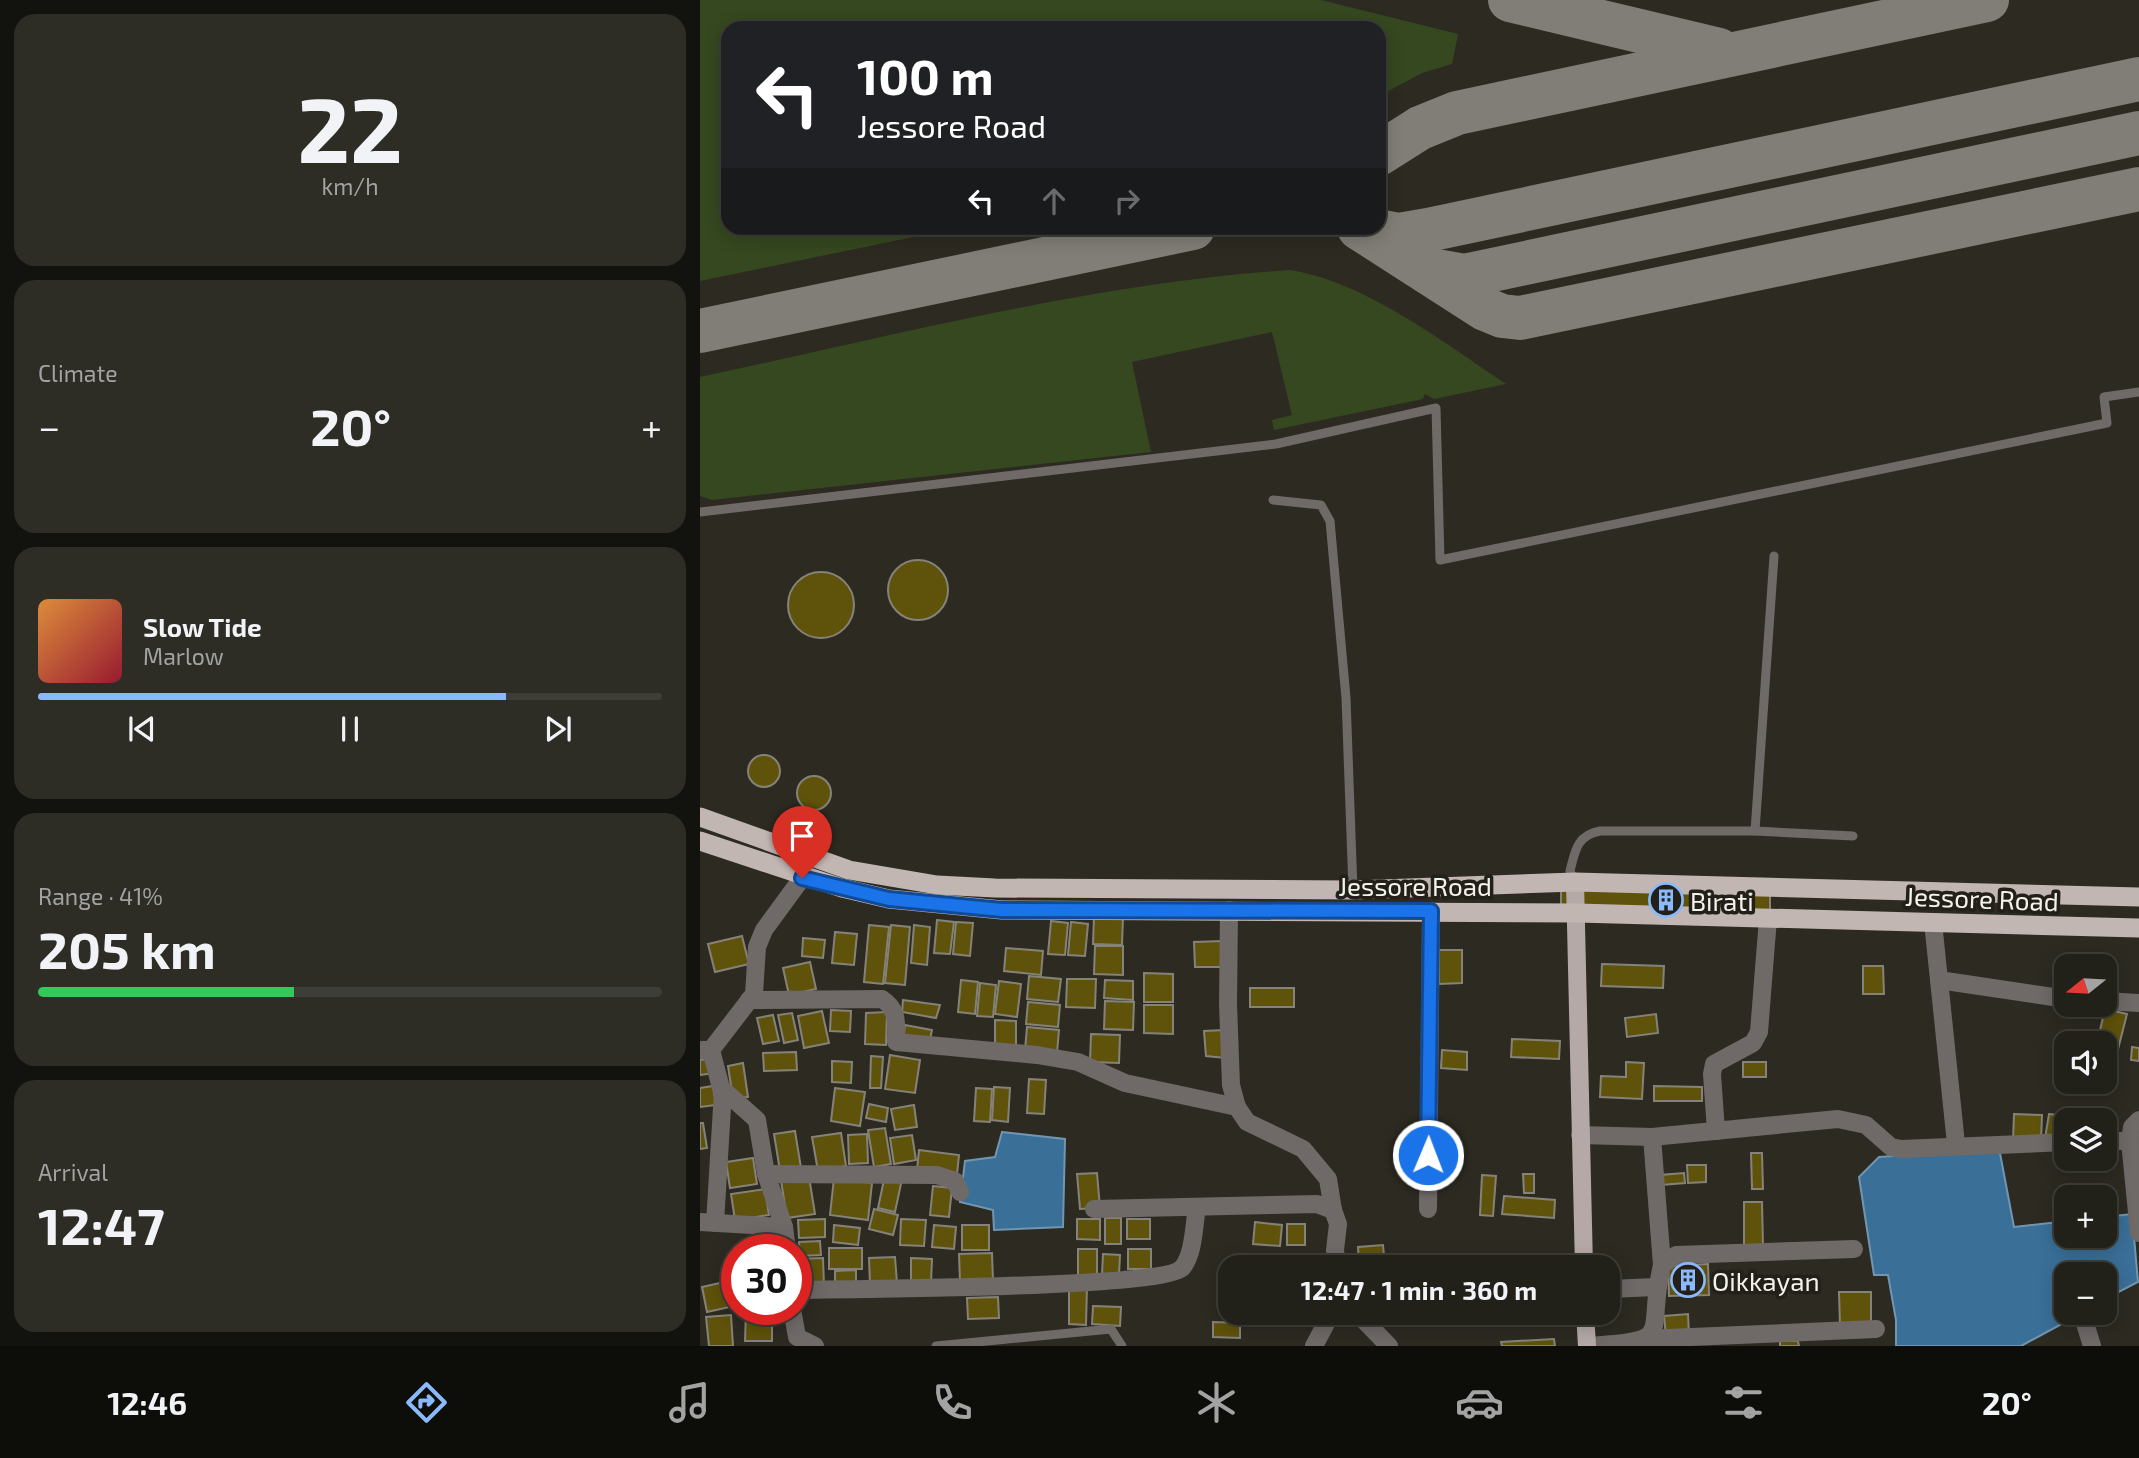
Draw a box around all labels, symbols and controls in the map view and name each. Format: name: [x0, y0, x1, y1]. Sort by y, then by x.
text: 100 m: [857, 46, 994, 105]
icon: left: [742, 49, 833, 140]
text: 22: [297, 72, 403, 181]
text: Jessore Road: [857, 106, 1046, 144]
text: km/h: [321, 172, 379, 200]
icon: left: [962, 182, 1000, 220]
icon: ahead: [1035, 182, 1073, 220]
icon: right: [1108, 182, 1146, 220]
text: Climate: [38, 359, 118, 387]
text: 20°: [310, 394, 391, 456]
text: −: [38, 403, 60, 449]
text: +: [641, 403, 662, 449]
text: Slow Tide: [143, 611, 262, 642]
text: Marlow: [143, 642, 224, 670]
icon: previous: [123, 710, 161, 748]
icon: pause: [331, 710, 369, 748]
icon: next: [539, 710, 577, 748]
pin: [772, 806, 832, 878]
icon: arrive: [783, 817, 821, 855]
street label: Jessore Road: [1338, 870, 1492, 901]
street label: Jessore Road: [1905, 880, 2059, 916]
building icon: Birati: [1647, 881, 1685, 919]
text: Range · 41%: [38, 882, 163, 910]
place label: Birati: [1690, 885, 1754, 916]
text: 205 km: [38, 917, 216, 979]
north arrow: [2054, 954, 2118, 1017]
map controls: [2054, 954, 2117, 1325]
button: sound: [2054, 1031, 2117, 1094]
button: layers: [2054, 1108, 2117, 1171]
position arrow: [1391, 1118, 1465, 1192]
text: Arrival: [38, 1158, 108, 1186]
button: +: [2054, 1185, 2117, 1248]
text: 12:47: [38, 1193, 165, 1255]
speed limit sign: 30: [721, 1234, 812, 1325]
building icon: Oikkayan: [1669, 1261, 1707, 1299]
button: −: [2054, 1262, 2117, 1325]
place label: Oikkayan: [1712, 1265, 1820, 1296]
text: 12:47 · 1 min · 360 m: [1301, 1274, 1537, 1305]
icon: directions: [402, 1378, 451, 1427]
icon: music: [665, 1378, 714, 1427]
icon: phone: [928, 1378, 977, 1427]
icon: climate: [1192, 1378, 1241, 1427]
icon: car: [1455, 1378, 1504, 1427]
icon: filters: [1719, 1378, 1768, 1427]
text: 12:46: [107, 1383, 187, 1421]
text: 20°: [1982, 1383, 2032, 1421]

